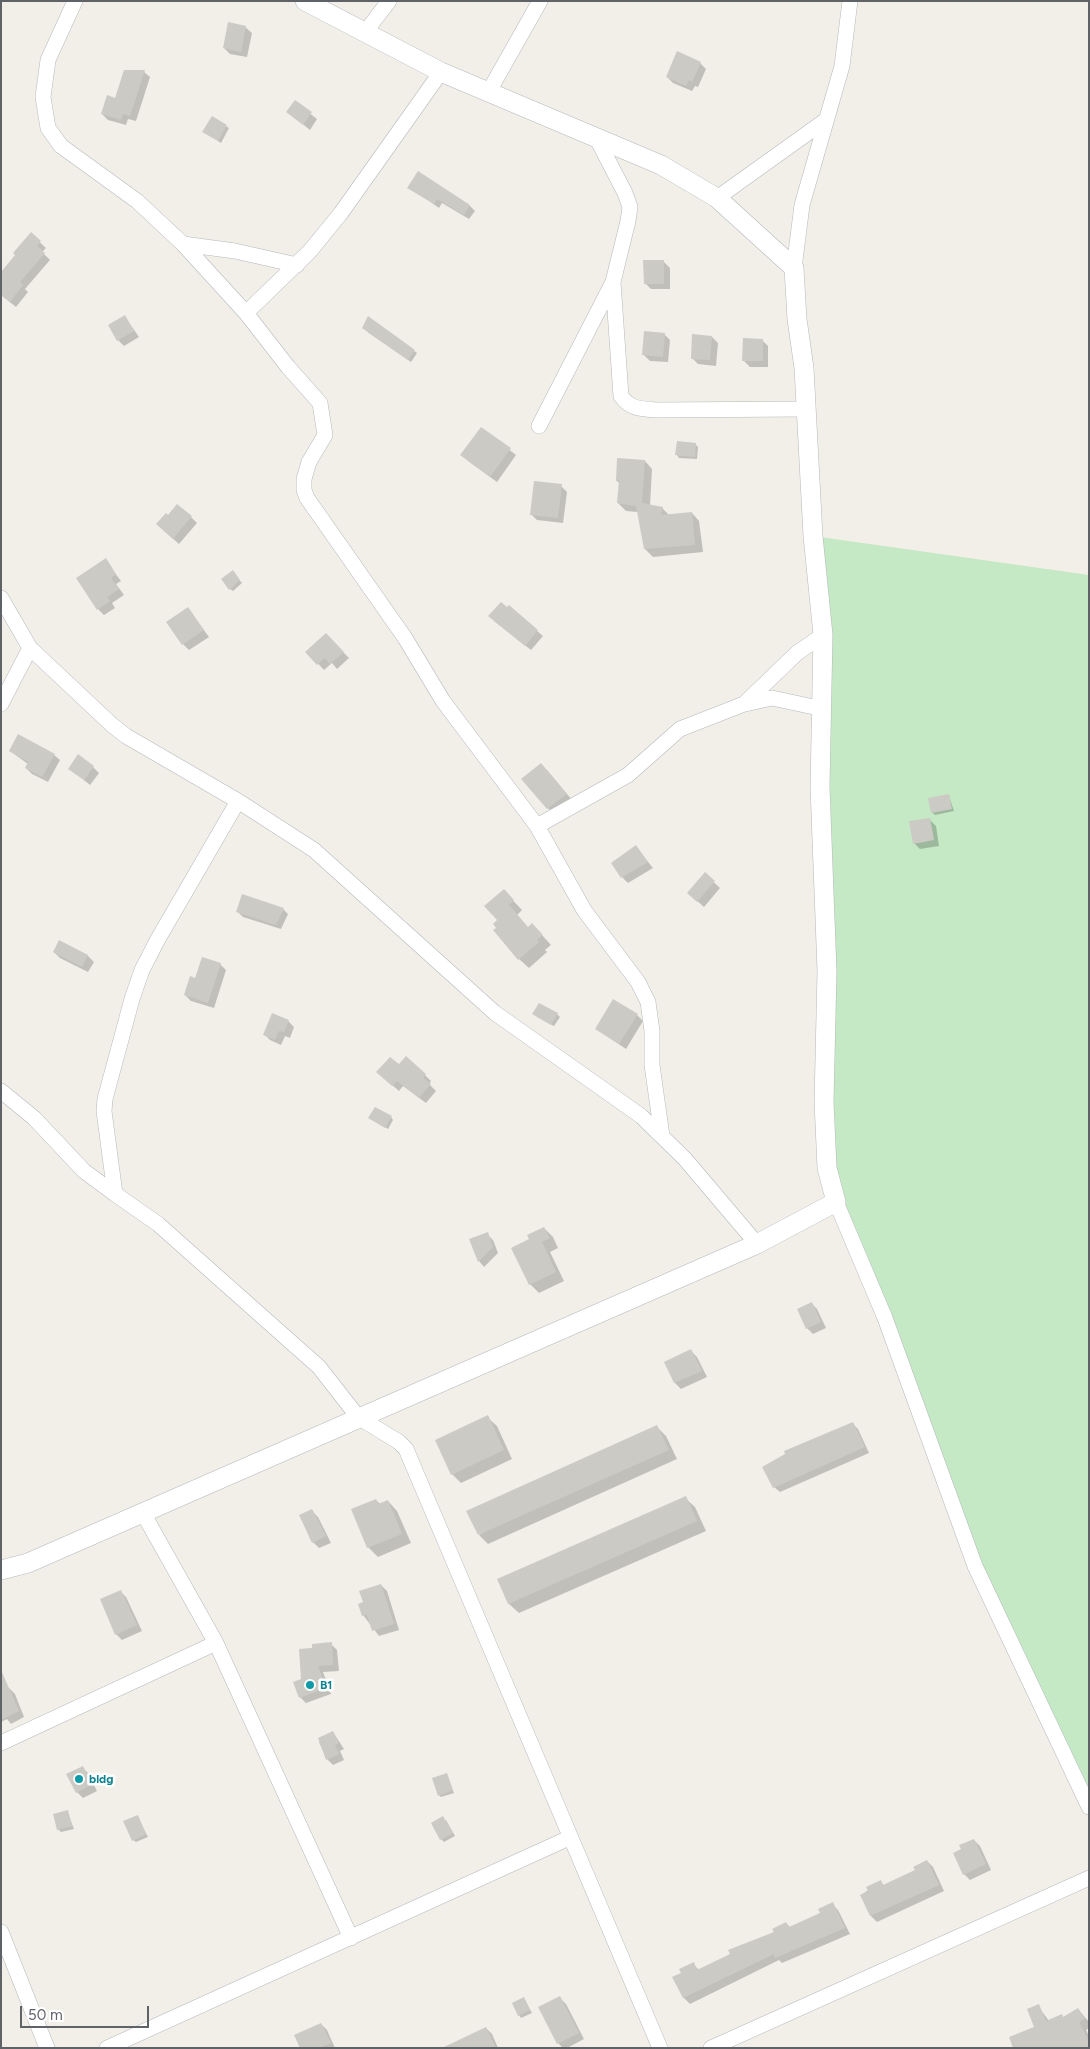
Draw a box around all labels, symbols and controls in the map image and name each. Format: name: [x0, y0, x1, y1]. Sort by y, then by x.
place label: B1: [320, 1678, 332, 1692]
marker: B1: [304, 1679, 316, 1691]
place label: bldg: [89, 1772, 113, 1786]
marker: bldg: [73, 1773, 85, 1785]
scale bar: [22, 1996, 151, 2028]
text: 50 m: [28, 2006, 63, 2024]

